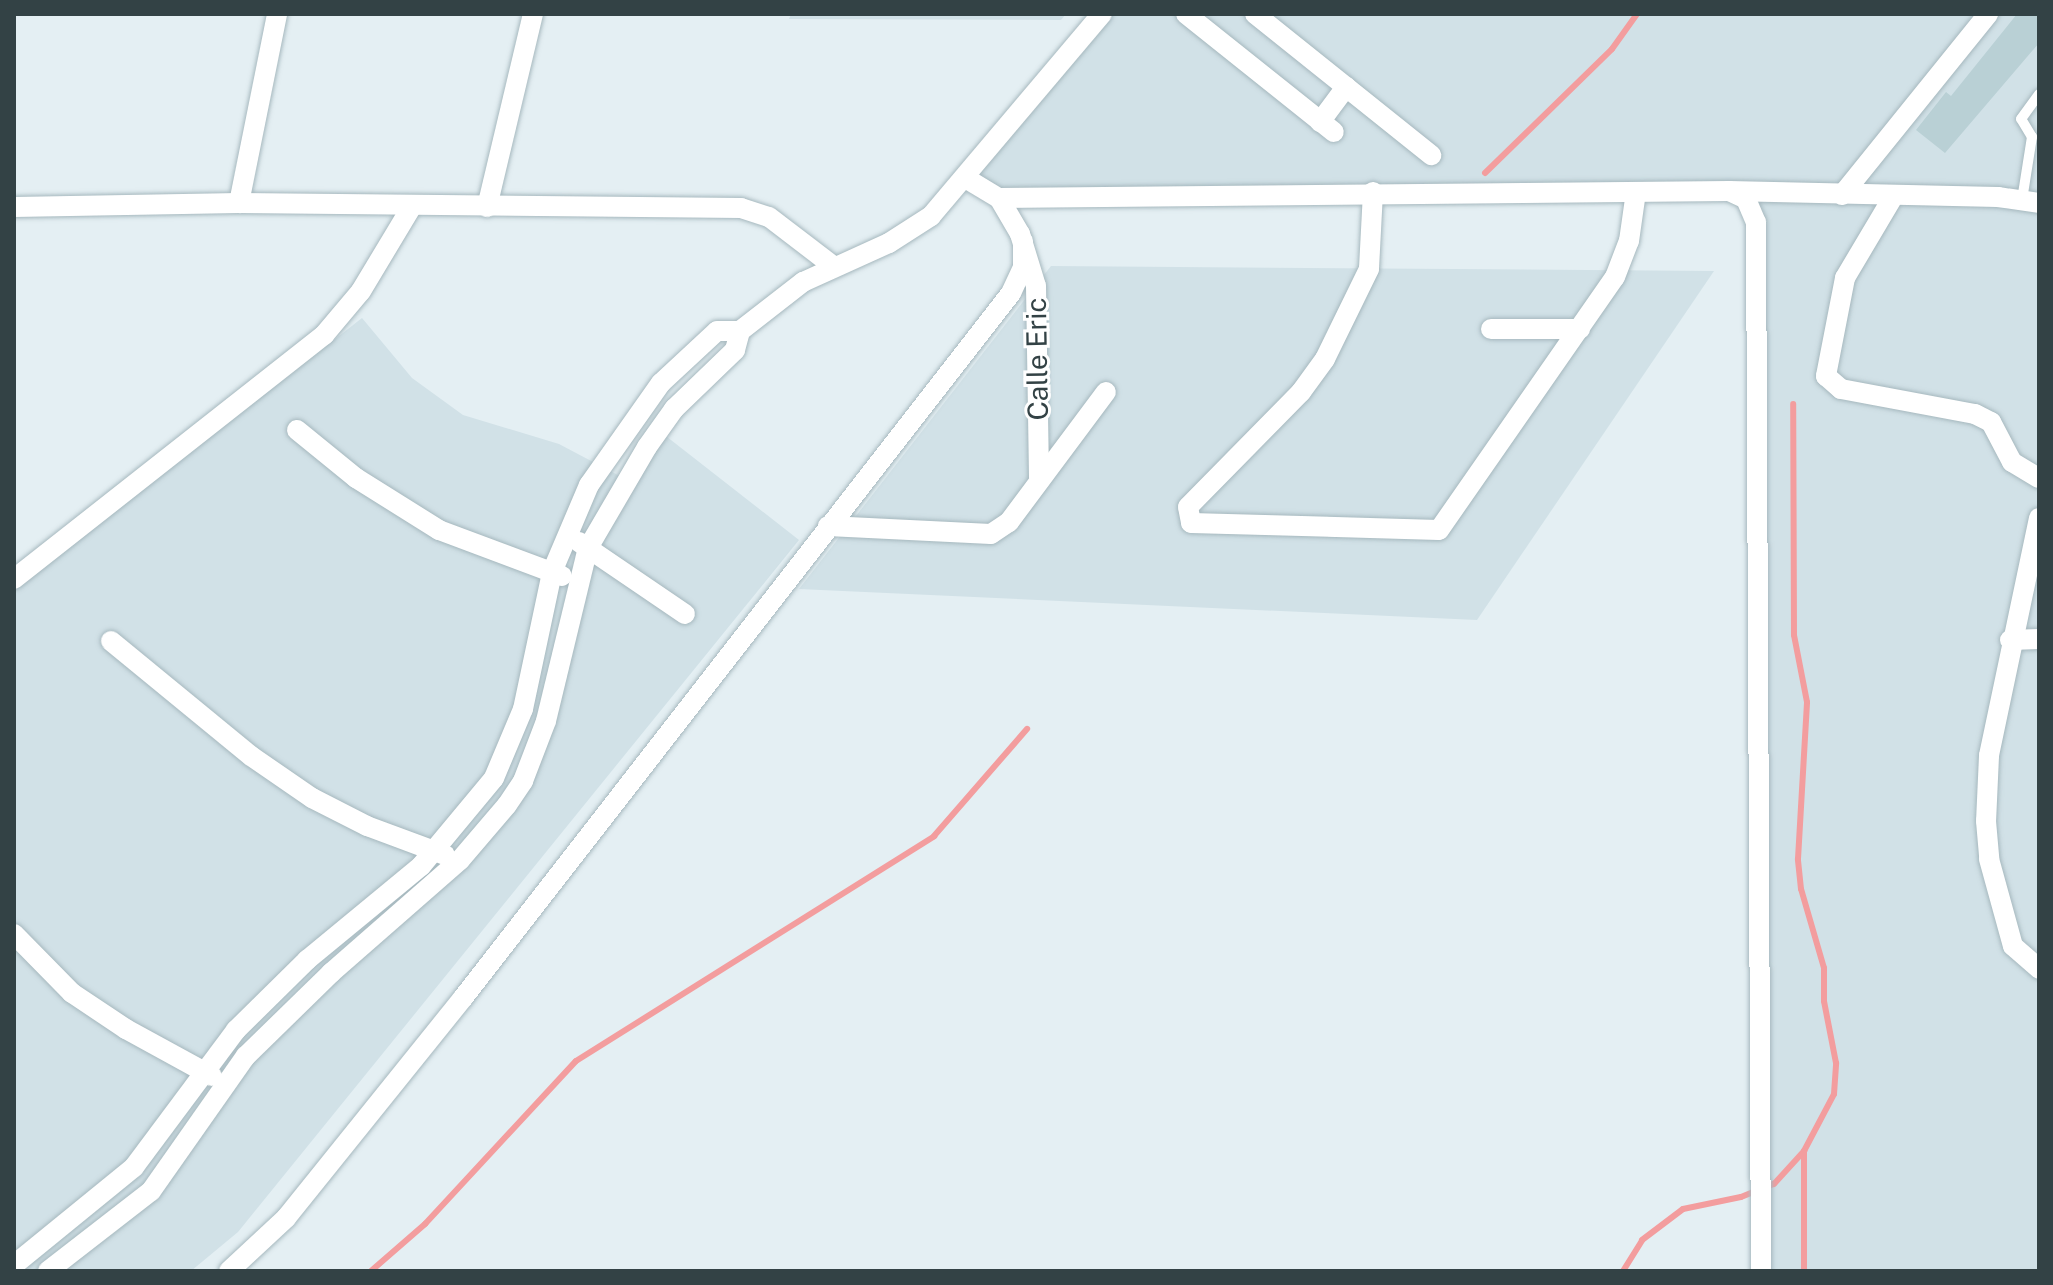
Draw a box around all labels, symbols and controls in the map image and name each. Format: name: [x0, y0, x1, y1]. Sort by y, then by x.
street label: Calle Eric: [1019, 297, 1055, 421]

